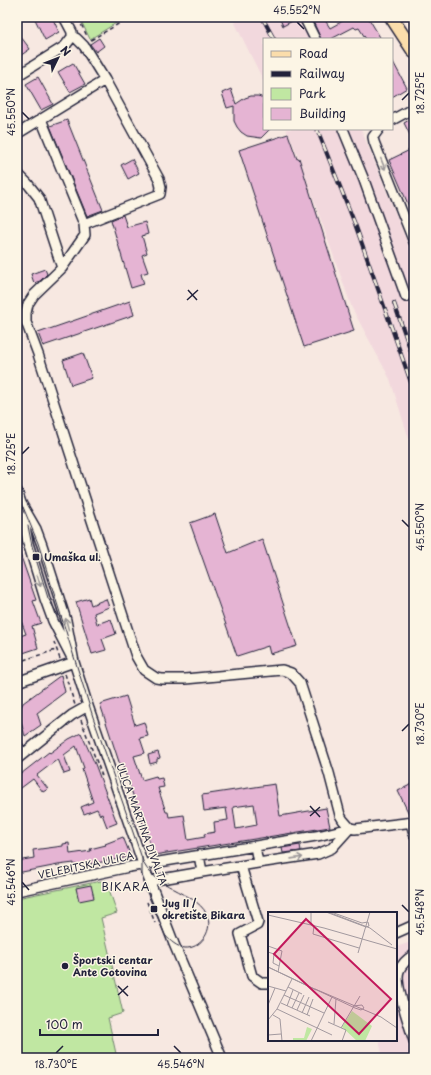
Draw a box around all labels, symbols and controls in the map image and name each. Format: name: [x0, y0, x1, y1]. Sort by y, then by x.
text: 45.552°N: [273, 2, 321, 17]
north arrow: [38, 38, 78, 78]
legend: [263, 38, 393, 130]
text: N: [56, 42, 75, 60]
text: Road: [299, 44, 328, 62]
text: Railway: [299, 64, 345, 82]
text: 18.725°E: [412, 72, 427, 114]
text: Park: [299, 84, 326, 102]
text: 45.550°N: [3, 88, 18, 136]
text: Building: [299, 104, 346, 122]
one-way arrow: [380, 158, 387, 170]
text: 18.725°E: [3, 433, 18, 475]
text: 45.550°N: [412, 503, 427, 551]
place label: Umaška ul.: [44, 549, 101, 564]
marker: Umaška ul.: [31, 552, 41, 562]
one-way arrow: [36, 575, 44, 587]
one-way arrow: [63, 617, 70, 630]
text: 18.730°E: [412, 702, 427, 746]
street label: ULICA MARTINA DIVALTA: [113, 761, 172, 887]
street label: VELEBITSKA ULICA: [37, 847, 136, 882]
one-way arrow: [290, 854, 303, 862]
text: 45.546°N: [3, 858, 18, 906]
district label: BIKARA: [101, 878, 151, 895]
text: 45.548°N: [412, 888, 427, 935]
place label: Jug II / okretište Bikara: [162, 895, 245, 922]
marker: Jug II / okretište Bikara: [149, 904, 159, 914]
inset map: [268, 912, 397, 1041]
place label: Športski centar Ante Gotovina: [73, 952, 153, 979]
marker: Športski centar Ante Gotovina: [60, 961, 70, 971]
scale bar: [40, 1011, 158, 1037]
text: 100 m: [46, 1015, 83, 1033]
text: 18.730°E: [34, 1056, 78, 1071]
text: 45.546°N: [157, 1056, 205, 1071]

